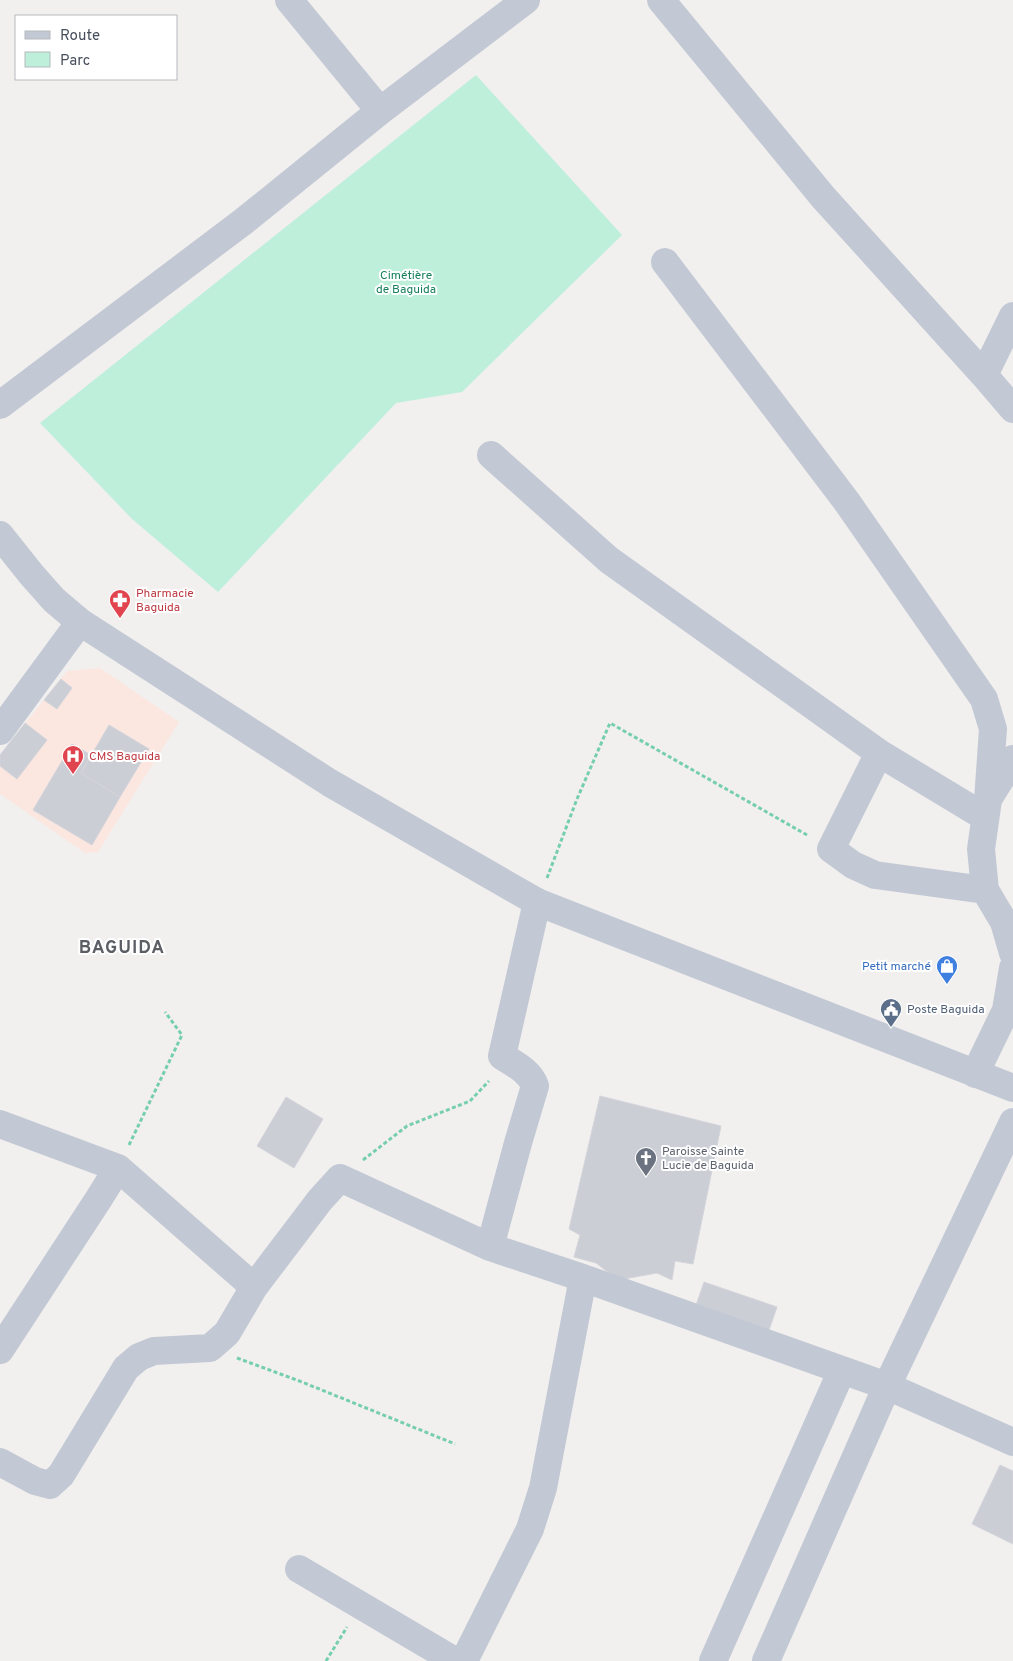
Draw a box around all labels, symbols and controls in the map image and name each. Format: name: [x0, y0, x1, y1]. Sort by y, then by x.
legend: [15, 15, 178, 80]
text: Route: [60, 27, 100, 46]
text: Parc: [60, 52, 90, 71]
park label: Cimétière de Baguida: [376, 268, 436, 298]
place label: Pharmacie Baguida: [136, 586, 194, 616]
pharmacy icon: Pharmacie Baguida: [108, 588, 132, 619]
hospital icon: CMS Baguida: [61, 744, 85, 775]
place label: CMS Baguida: [89, 749, 160, 765]
district label: BAGUIDA: [79, 937, 165, 960]
shop icon: Petit marché: [935, 954, 959, 985]
place label: Petit marché: [862, 959, 931, 975]
public building icon: Poste Baguida: [879, 997, 903, 1028]
place label: Poste Baguida: [907, 1002, 984, 1018]
place label: Paroisse Sainte Lucie de Baguida: [662, 1144, 754, 1174]
church icon: Paroisse Sainte Lucie de Baguida: [634, 1146, 658, 1177]

